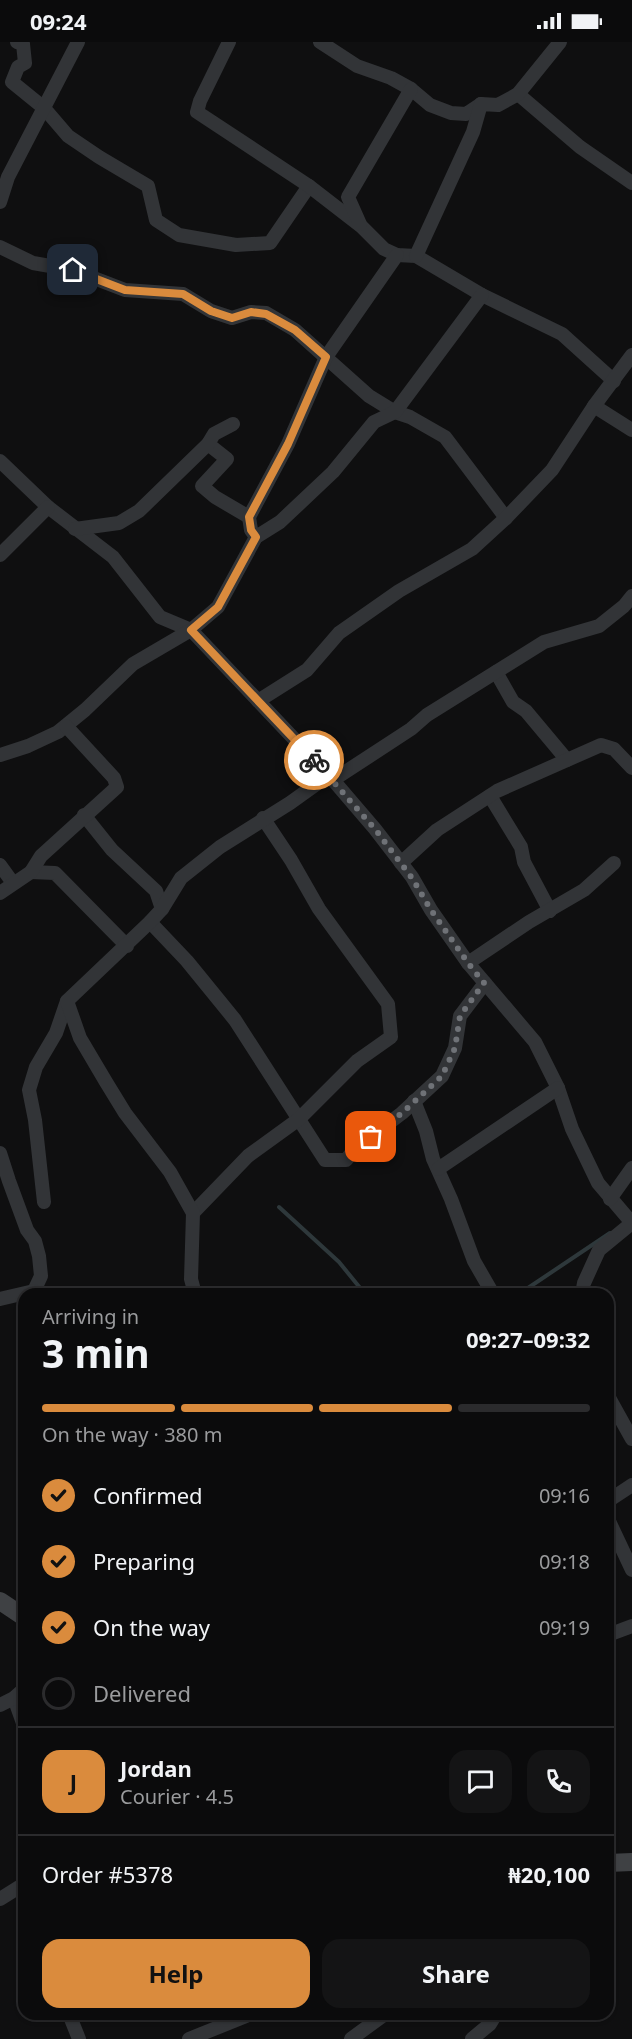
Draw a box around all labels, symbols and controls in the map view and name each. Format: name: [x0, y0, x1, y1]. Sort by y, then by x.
text: 09:24: [30, 6, 87, 36]
pin: [47, 244, 98, 295]
icon: home: [56, 253, 89, 286]
courier: [284, 730, 344, 790]
icon: bike: [298, 744, 331, 777]
pin: [345, 1111, 396, 1162]
icon: bag: [354, 1120, 387, 1153]
text: Arriving in: [42, 1303, 139, 1330]
text: 09:27–09:32: [466, 1324, 590, 1354]
text: 3 min: [42, 1326, 149, 1379]
text: On the way · 380 m: [42, 1421, 222, 1448]
icon: check: [42, 1479, 75, 1512]
text: Confirmed: [93, 1480, 203, 1510]
text: 09:16: [539, 1482, 590, 1509]
icon: check: [42, 1545, 75, 1578]
text: Preparing: [93, 1546, 195, 1576]
text: 09:18: [539, 1548, 590, 1575]
icon: check: [42, 1611, 75, 1644]
text: On the way: [93, 1612, 210, 1642]
text: 09:19: [539, 1614, 590, 1641]
text: Delivered: [93, 1678, 191, 1708]
button: chat: [449, 1750, 512, 1813]
button: phone: [527, 1750, 590, 1813]
text: Jordan: [120, 1753, 192, 1783]
text: J: [70, 1766, 77, 1796]
text: Courier · 4.5: [120, 1783, 234, 1810]
text: Order #5378: [42, 1859, 173, 1889]
text: ₦20,100: [508, 1859, 590, 1889]
button: Help: [42, 1939, 310, 2008]
button: Share: [322, 1939, 590, 2008]

